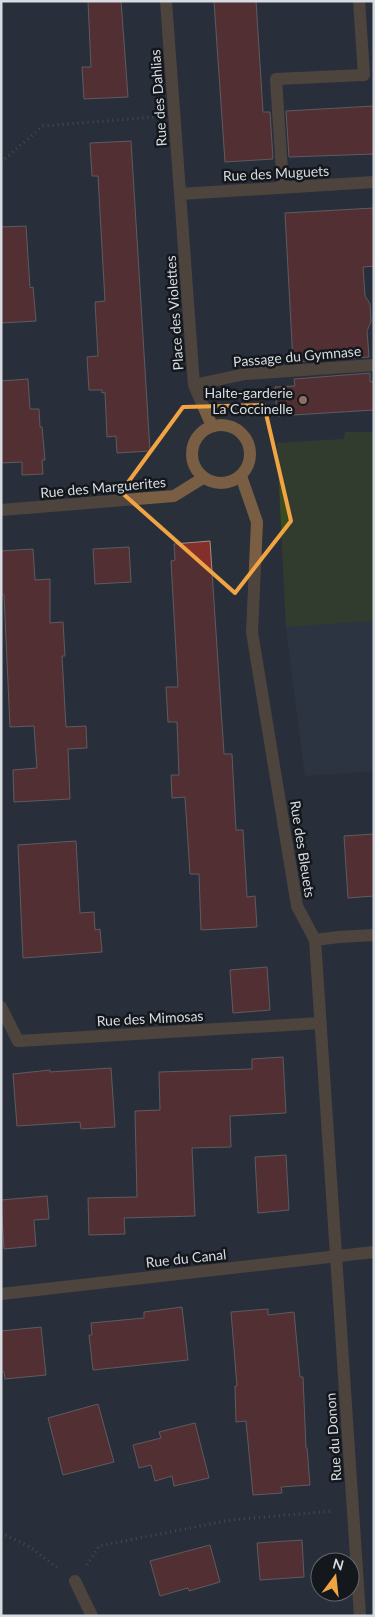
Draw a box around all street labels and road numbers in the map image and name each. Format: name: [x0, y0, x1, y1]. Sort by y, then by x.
street label: Rue des Dahlias: [146, 49, 170, 147]
street label: Rue des Muguets: [222, 162, 330, 184]
street label: Place des Violettes: [162, 255, 186, 371]
street label: Passage du Gymnase: [232, 342, 362, 370]
street label: Rue des Marguerites: [39, 473, 167, 501]
street label: Rue des Bleuets: [287, 799, 319, 899]
street label: Rue des Mimosas: [96, 1007, 204, 1029]
street label: Rue du Canal: [145, 1245, 227, 1271]
street label: Rue du Donon: [321, 1392, 345, 1482]

